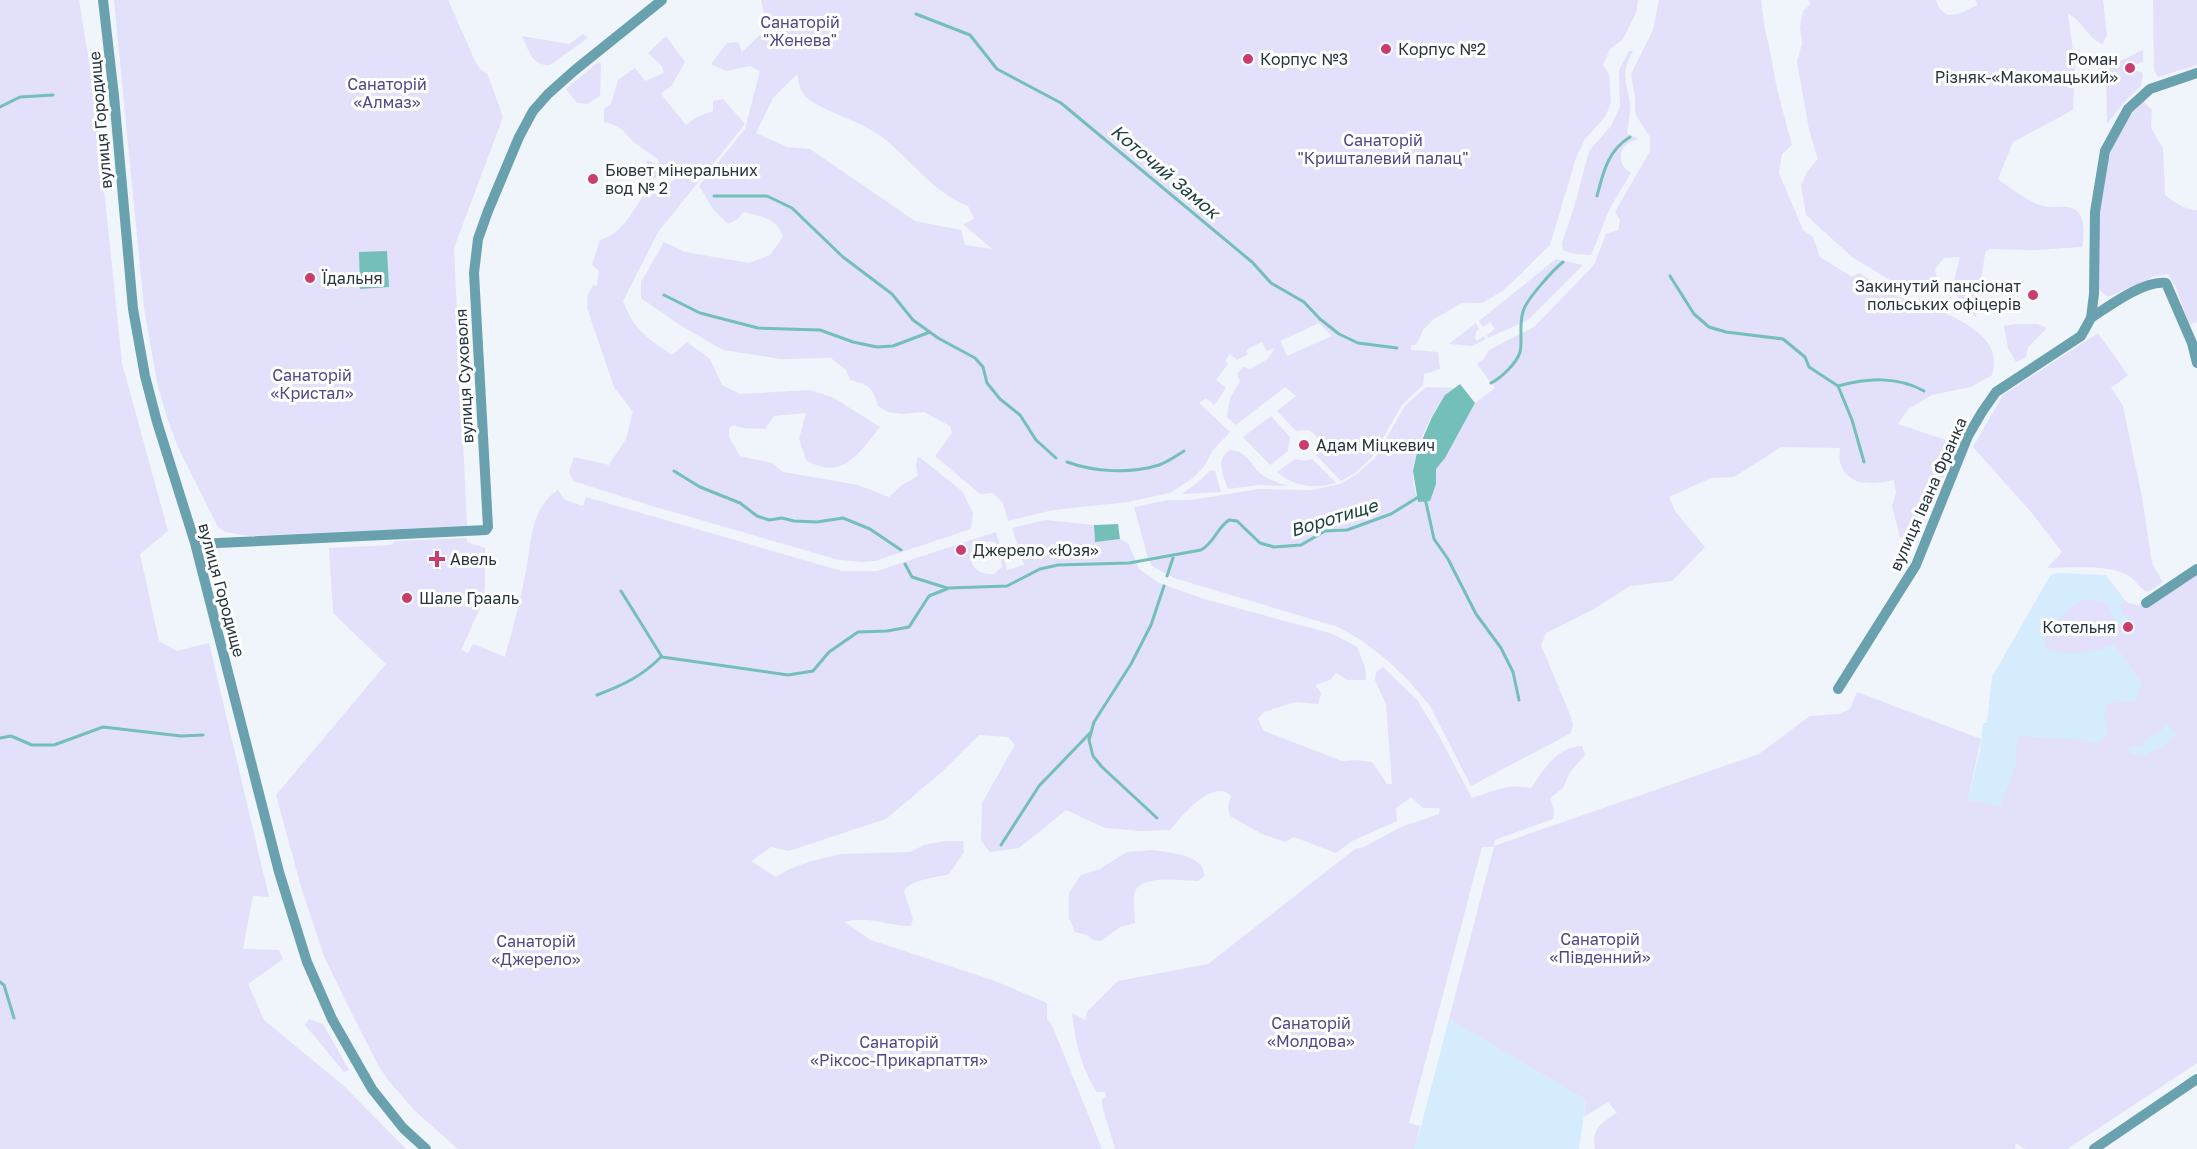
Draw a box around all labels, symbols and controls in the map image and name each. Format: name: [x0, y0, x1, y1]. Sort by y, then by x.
park label: Санаторій "Женева": [760, 12, 840, 50]
place label: Корпус №2: [1398, 39, 1486, 59]
marker: Корпус №2: [1379, 42, 1393, 56]
place label: Корпус №3: [1260, 49, 1348, 69]
place label: Роман Різняк-«Макомацький»: [1935, 49, 2118, 87]
street label: вулиця Городище: [84, 50, 116, 190]
marker: Корпус №3: [1241, 52, 1255, 66]
marker: Роман Різняк-«Макомацький»: [2123, 61, 2137, 75]
park label: Санаторій «Алмаз»: [347, 74, 427, 112]
water label: Коточий Замок: [1107, 120, 1226, 225]
park label: Санаторій "Кришталевий палац": [1298, 130, 1468, 168]
place label: Бювет мінеральних вод № 2: [605, 160, 758, 198]
marker: Бювет мінеральних вод № 2: [586, 172, 600, 186]
place label: Їдальня: [321, 268, 383, 288]
marker: Їдальня: [303, 271, 317, 285]
place label: Закинутий пансіонат польських офіцерів: [1855, 276, 2021, 314]
marker: Закинутий пансіонат польських офіцерів: [2026, 288, 2040, 302]
street label: вулиця Суховоля: [450, 308, 478, 444]
park label: Санаторій «Кристал»: [270, 365, 354, 403]
street label: вулиця Івана Франка: [1885, 414, 1971, 574]
place label: Адам Міцкевич: [1316, 435, 1435, 455]
marker: Адам Міцкевич: [1297, 438, 1311, 452]
water label: Воротище: [1287, 493, 1381, 541]
street label: вулиця Городище: [194, 521, 250, 659]
place label: Джерело «Юзя»: [973, 540, 1099, 560]
marker: Джерело «Юзя»: [954, 543, 968, 557]
place label: Авель: [450, 549, 497, 569]
marker: Авель: [428, 550, 446, 568]
place label: Шале Грааль: [419, 588, 519, 608]
marker: Шале Грааль: [400, 591, 414, 605]
place label: Котельня: [2042, 617, 2116, 637]
marker: Котельня: [2121, 620, 2135, 634]
park label: Санаторій «Південний»: [1550, 929, 1651, 967]
park label: Санаторій «Джерело»: [491, 931, 581, 969]
park label: Санаторій «Молдова»: [1267, 1013, 1355, 1051]
park label: Санаторій «Ріксос-Прикарпаття»: [810, 1032, 988, 1070]

